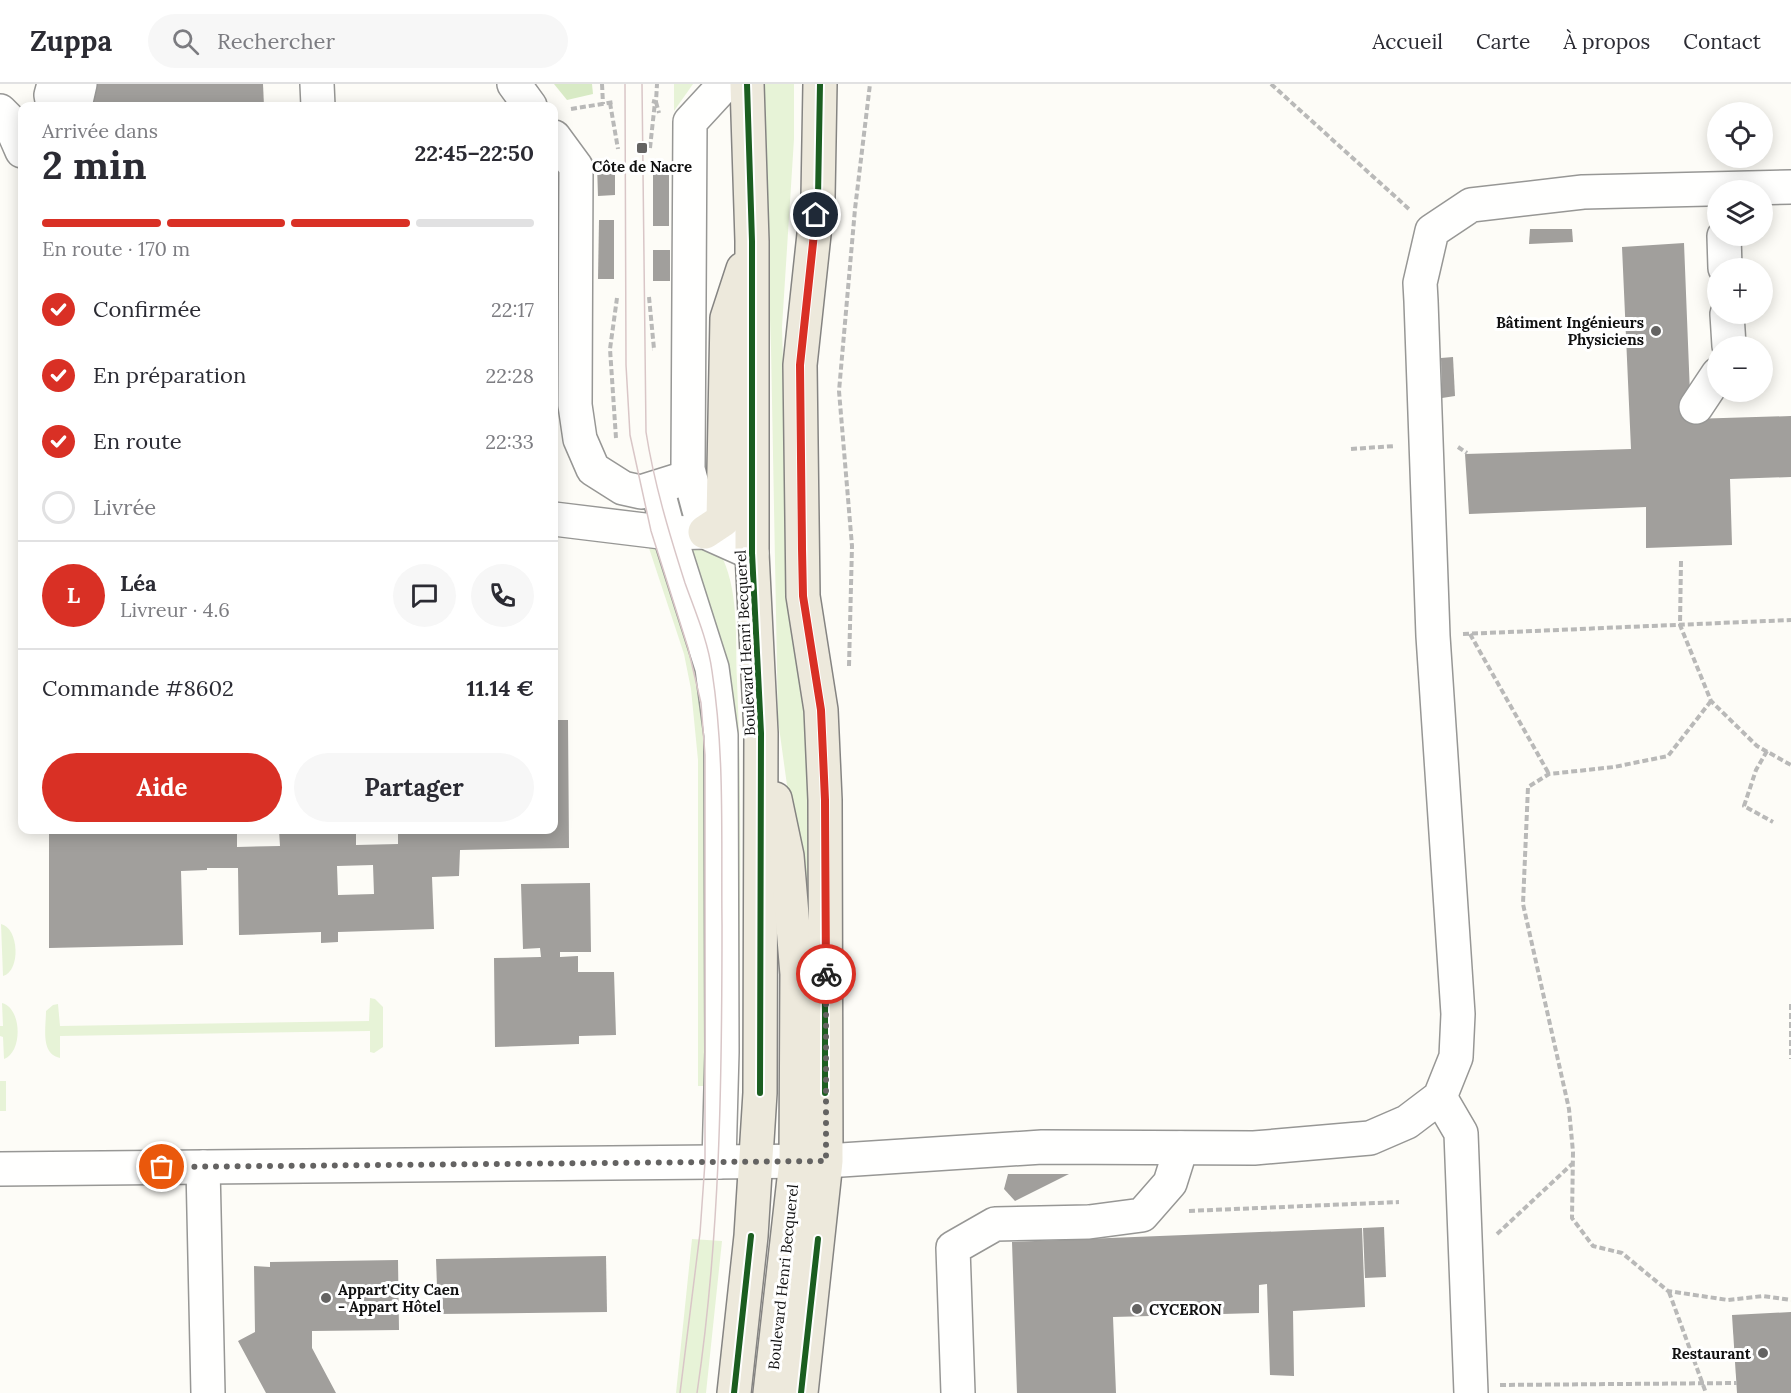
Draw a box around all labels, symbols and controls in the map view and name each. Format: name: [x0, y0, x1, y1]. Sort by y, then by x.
search box: [148, 14, 568, 68]
text: Zuppa: [30, 23, 112, 59]
icon: search: [169, 25, 202, 58]
text: Rechercher: [217, 27, 335, 55]
text: Accueil: [1372, 28, 1443, 55]
text: Carte: [1476, 28, 1530, 55]
text: À propos: [1563, 28, 1650, 55]
text: Contact: [1683, 28, 1761, 55]
map controls: [1707, 102, 1773, 402]
button: locate: [1707, 102, 1773, 168]
text: Arrivée dans: [42, 118, 158, 143]
text: 22:45–22:50: [415, 139, 534, 167]
text: 2 min: [42, 140, 147, 190]
marker: Côte de Nacre: [635, 141, 649, 155]
place label: Côte de Nacre: [592, 157, 692, 176]
button: layers: [1707, 180, 1773, 246]
pin: [790, 189, 841, 240]
icon: home: [799, 198, 832, 231]
text: En route · 170 m: [42, 236, 190, 261]
button: +: [1707, 258, 1773, 324]
icon: check: [42, 293, 75, 326]
text: Confirmée: [93, 295, 201, 323]
text: 22:17: [491, 297, 534, 322]
place label: Bâtiment Ingénieurs Physiciens: [1496, 313, 1644, 349]
marker: Bâtiment Ingénieurs Physiciens: [1649, 324, 1663, 338]
button: −: [1707, 336, 1773, 402]
icon: check: [42, 359, 75, 392]
text: En préparation: [93, 361, 246, 389]
text: 22:28: [486, 363, 534, 388]
icon: check: [42, 425, 75, 458]
text: En route: [93, 427, 182, 455]
text: 22:33: [485, 429, 534, 454]
text: Livrée: [93, 493, 156, 521]
street label: Boulevard Henri Becquerel: [731, 549, 759, 737]
button: chat: [393, 564, 456, 627]
button: phone: [471, 564, 534, 627]
text: Léa: [120, 569, 157, 597]
text: L: [67, 581, 80, 609]
text: Livreur · 4.6: [120, 597, 230, 622]
text: Commande #8602: [42, 674, 234, 702]
text: 11.14 €: [466, 674, 534, 702]
button: Aide: [42, 753, 282, 822]
button: Partager: [294, 753, 534, 822]
courier: [796, 944, 856, 1004]
icon: bike: [810, 958, 843, 991]
pin: [136, 1141, 187, 1192]
icon: bag: [145, 1150, 178, 1183]
street label: Boulevard Henri Becquerel: [764, 1183, 802, 1371]
place label: Appart'City Caen - Appart Hôtel: [338, 1280, 460, 1316]
marker: Appart'City Caen - Appart Hôtel: [319, 1291, 333, 1305]
place label: CYCERON: [1149, 1300, 1222, 1319]
marker: CYCERON: [1130, 1302, 1144, 1316]
place label: Restaurant: [1672, 1344, 1752, 1363]
marker: Restaurant: [1756, 1346, 1770, 1360]

